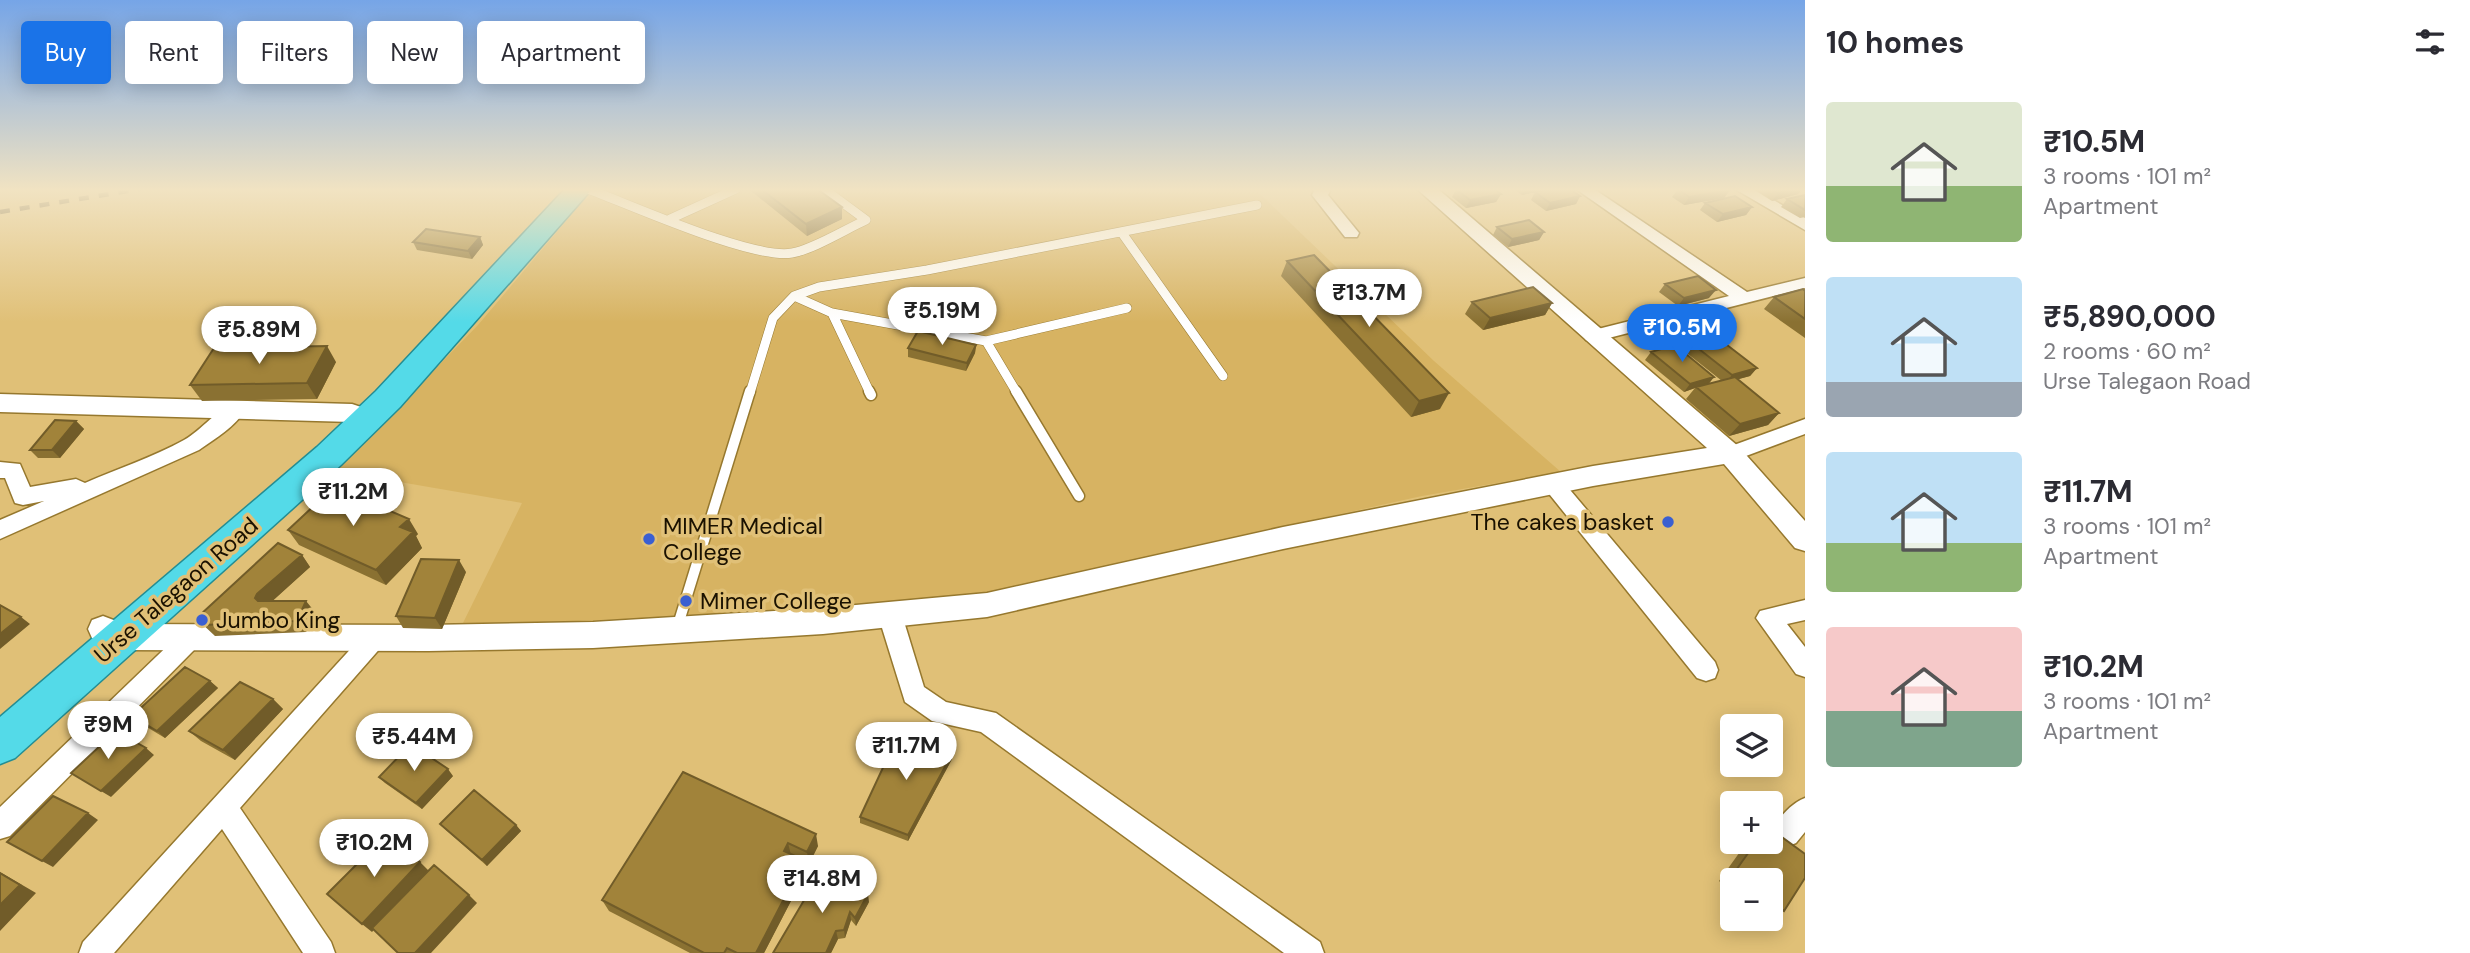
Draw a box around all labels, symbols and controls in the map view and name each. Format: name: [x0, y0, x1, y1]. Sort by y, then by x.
chip: Buy: [21, 21, 111, 84]
chip: Rent: [125, 21, 223, 84]
chip: Filters: [237, 21, 353, 84]
chip: New: [367, 21, 463, 84]
chip: Apartment: [477, 21, 645, 84]
text: 10 homes: [1826, 23, 1964, 62]
icon: filters: [2411, 23, 2449, 61]
text: ₹10.5M: [2043, 122, 2145, 161]
icon: home: [1882, 130, 1966, 214]
text: 3 rooms · 101 m²: [2043, 161, 2211, 191]
text: Apartment: [2043, 191, 2158, 221]
pin: ₹13.7M: [1312, 270, 1426, 329]
text: ₹13.7M: [1332, 277, 1406, 307]
pin: ₹5.19M: [885, 288, 999, 347]
text: ₹5.19M: [904, 295, 980, 325]
text: ₹5,890,000: [2043, 297, 2216, 336]
pin: ₹10.5M: [1625, 304, 1739, 364]
icon: home: [1882, 305, 1966, 389]
pin: ₹5.89M: [202, 306, 316, 366]
text: ₹10.5M: [1643, 312, 1721, 342]
text: ₹5.89M: [217, 314, 301, 344]
text: 2 rooms · 60 m²: [2043, 336, 2211, 366]
text: Urse Talegaon Road: [2043, 366, 2251, 396]
pin: ₹11.2M: [296, 468, 410, 528]
text: ₹11.7M: [2043, 472, 2133, 511]
text: ₹11.2M: [318, 476, 388, 506]
icon: home: [1882, 480, 1966, 564]
place label: The cakes basket: [1471, 507, 1654, 537]
street label: Urse Talegaon Road: [88, 510, 264, 670]
place label: MIMER Medical College: [663, 511, 823, 567]
text: 3 rooms · 101 m²: [2043, 511, 2211, 541]
marker: The cakes basket: [1660, 514, 1676, 530]
marker: MIMER Medical College: [641, 531, 657, 547]
text: Apartment: [2043, 541, 2158, 571]
place label: Mimer College: [700, 586, 852, 616]
marker: Mimer College: [678, 593, 694, 609]
place label: Jumbo King: [216, 605, 341, 635]
marker: Jumbo King: [194, 612, 210, 628]
text: ₹10.2M: [2043, 647, 2144, 686]
icon: home: [1882, 655, 1966, 739]
text: 3 rooms · 101 m²: [2043, 686, 2211, 716]
pin: ₹9M: [74, 702, 142, 761]
text: ₹9M: [83, 709, 133, 739]
pin: ₹5.44M: [357, 714, 471, 773]
map controls: [1720, 714, 1783, 931]
button: layers: [1720, 714, 1783, 777]
text: Apartment: [2043, 716, 2158, 746]
text: ₹5.44M: [372, 721, 456, 751]
pin: ₹11.7M: [849, 722, 963, 782]
text: ₹11.7M: [872, 730, 940, 760]
button: +: [1720, 791, 1783, 854]
pin: ₹10.2M: [317, 820, 431, 879]
text: ₹10.2M: [335, 827, 413, 857]
pin: ₹14.8M: [765, 856, 879, 915]
text: ₹14.8M: [783, 863, 861, 893]
button: −: [1720, 868, 1783, 931]

